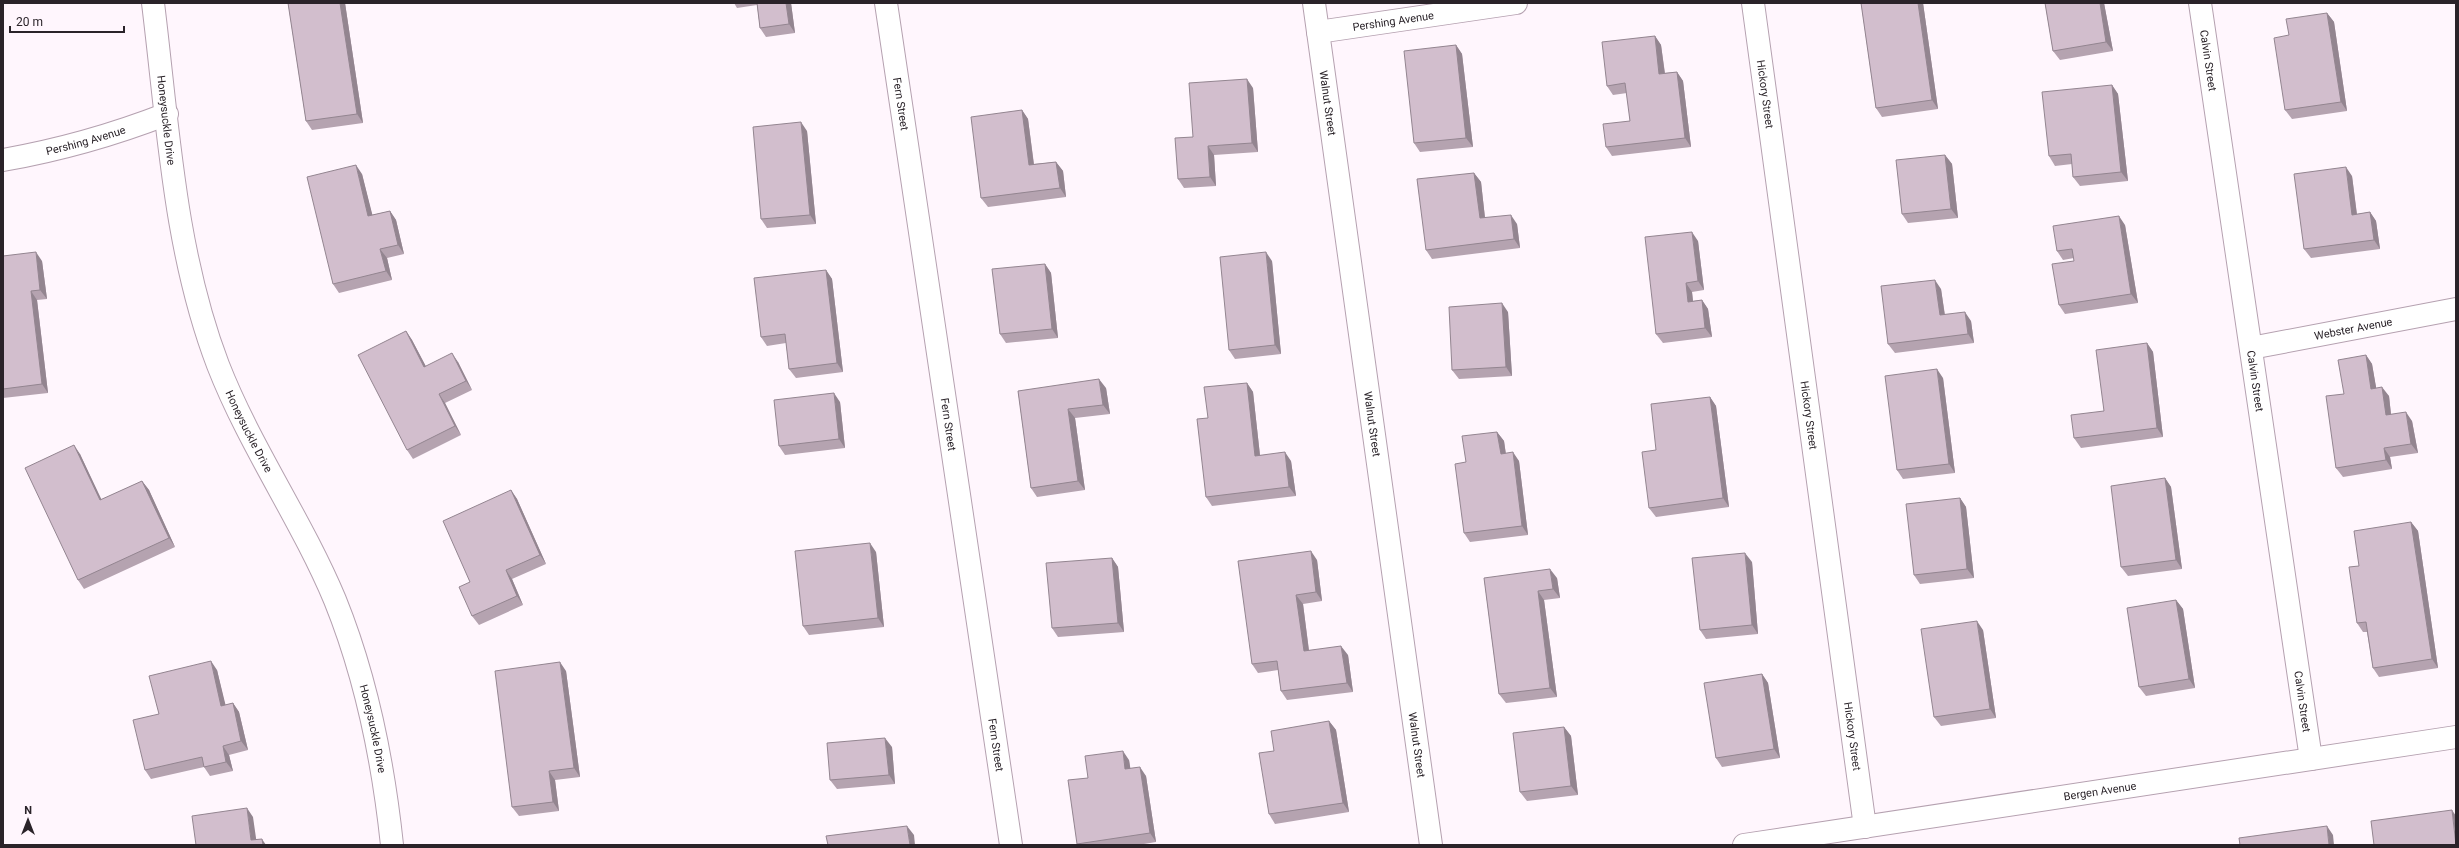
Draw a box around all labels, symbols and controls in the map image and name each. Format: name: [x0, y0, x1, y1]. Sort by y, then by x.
scale bar: [10, 8, 124, 34]
street label: Pershing Avenue: [1352, 9, 1435, 34]
text: 20 m: [16, 15, 43, 29]
street label: Calvin Street: [2197, 29, 2219, 92]
street label: Hickory Street: [1754, 59, 1776, 130]
street label: Walnut Street: [1316, 70, 1338, 137]
street label: Honeysuckle Drive: [154, 75, 178, 166]
street label: Fern Street: [890, 77, 911, 132]
street label: Pershing Avenue: [45, 123, 127, 158]
street label: Webster Avenue: [2313, 315, 2394, 343]
street label: Calvin Street: [2244, 350, 2266, 413]
street label: Hickory Street: [1797, 380, 1820, 451]
street label: Honeysuckle Drive: [222, 388, 275, 475]
street label: Walnut Street: [1361, 391, 1383, 458]
street label: Fern Street: [938, 397, 958, 452]
street label: Calvin Street: [2291, 670, 2313, 733]
street label: Honeysuckle Drive: [357, 683, 388, 774]
street label: Hickory Street: [1841, 701, 1863, 772]
street label: Walnut Street: [1406, 711, 1428, 779]
street label: Fern Street: [985, 718, 1006, 773]
street label: Bergen Avenue: [2063, 780, 2137, 803]
north arrow: [8, 800, 48, 840]
text: N: [24, 804, 32, 817]

